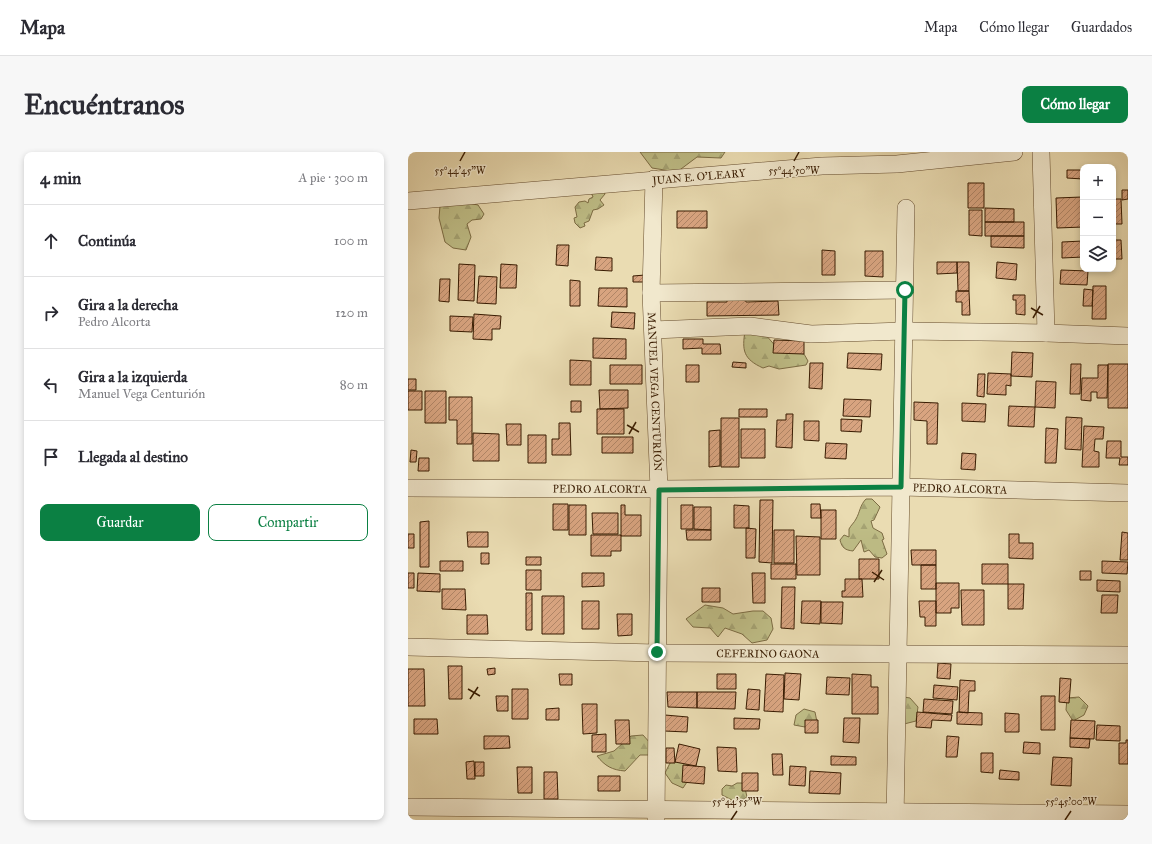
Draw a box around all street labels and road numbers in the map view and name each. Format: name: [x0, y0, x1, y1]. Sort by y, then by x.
street label: JUAN E. O'LEARY: [651, 166, 747, 188]
street label: MANUEL VEGA CENTURIÓN: [645, 312, 665, 472]
street label: PEDRO ALCORTA: [912, 481, 1008, 496]
street label: PEDRO ALCORTA: [553, 482, 648, 495]
street label: CEFERINO GAONA: [716, 647, 820, 660]

